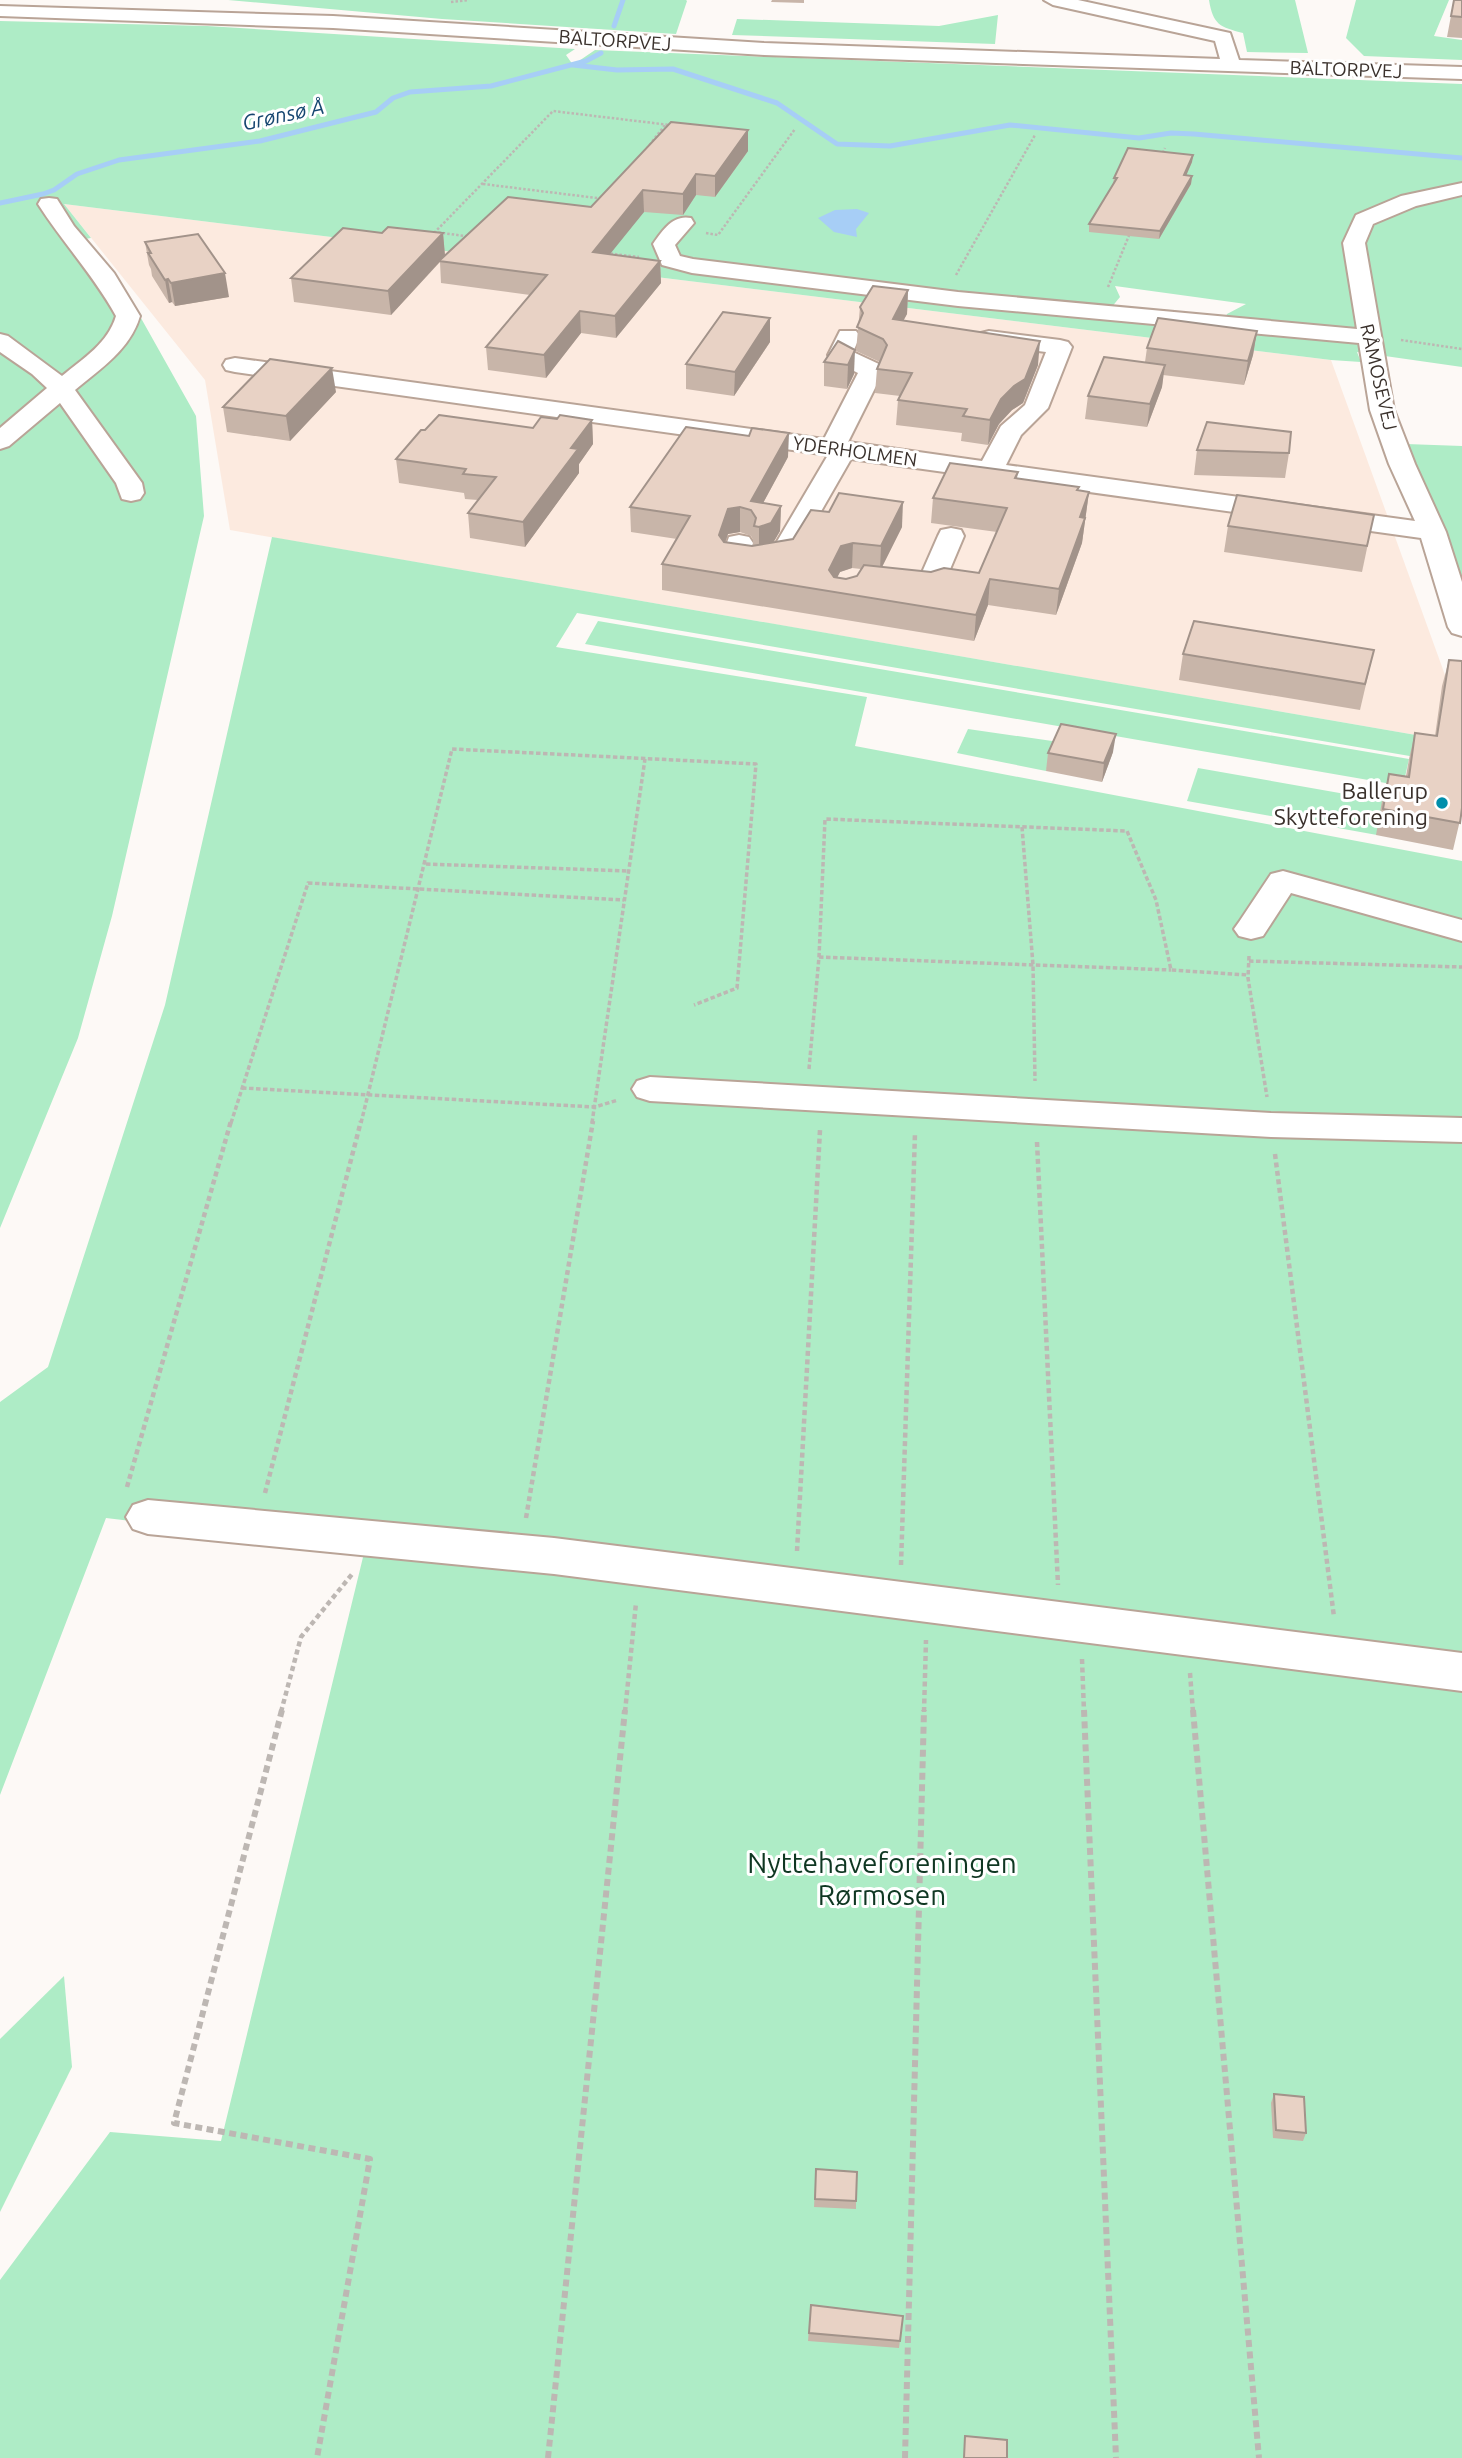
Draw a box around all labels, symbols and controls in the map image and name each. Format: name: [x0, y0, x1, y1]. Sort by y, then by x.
street label: BALTORPVEJ: [558, 25, 672, 55]
street label: BALTORPVEJ: [1289, 56, 1403, 82]
water label: Grønsø Å: [240, 94, 326, 134]
street label: RÅMOSEVEJ: [1356, 321, 1402, 433]
street label: YDERHOLMEN: [791, 431, 919, 471]
place label: Ballerup Skytteforening: [1274, 778, 1428, 829]
marker: Ballerup Skytteforening: [1434, 795, 1450, 811]
park label: Nyttehaveforeningen Rørmosen: [747, 1847, 1017, 1910]

